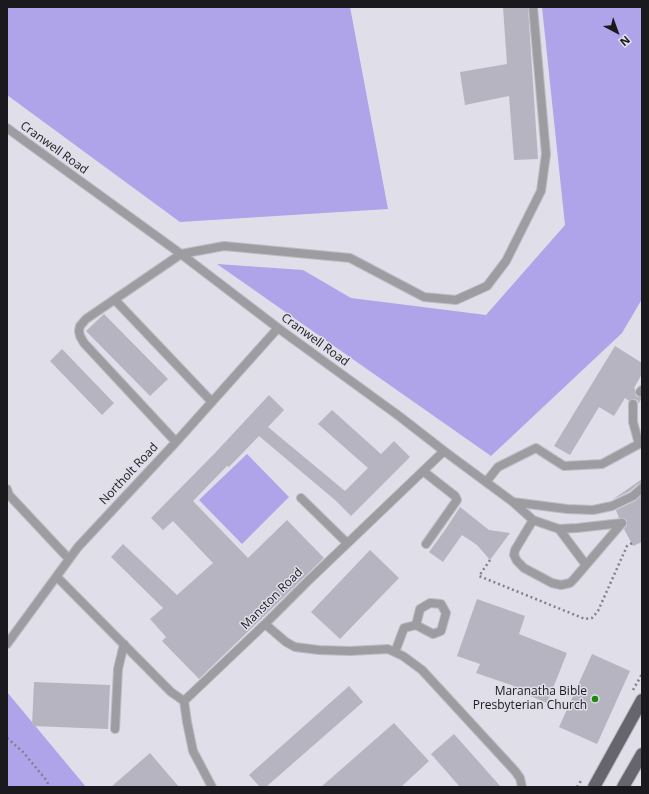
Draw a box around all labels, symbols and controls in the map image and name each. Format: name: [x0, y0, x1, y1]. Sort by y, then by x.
north arrow: [597, 12, 637, 52]
text: N: [617, 33, 634, 50]
street label: Cranwell Road: [17, 119, 91, 177]
street label: Cranwell Road: [278, 311, 352, 369]
street label: Northolt Road: [97, 440, 161, 508]
street label: Manston Road: [238, 565, 306, 633]
place label: Maranatha Bible Presbyterian Church: [473, 685, 587, 713]
marker: Maranatha Bible Presbyterian Church: [590, 694, 600, 704]

